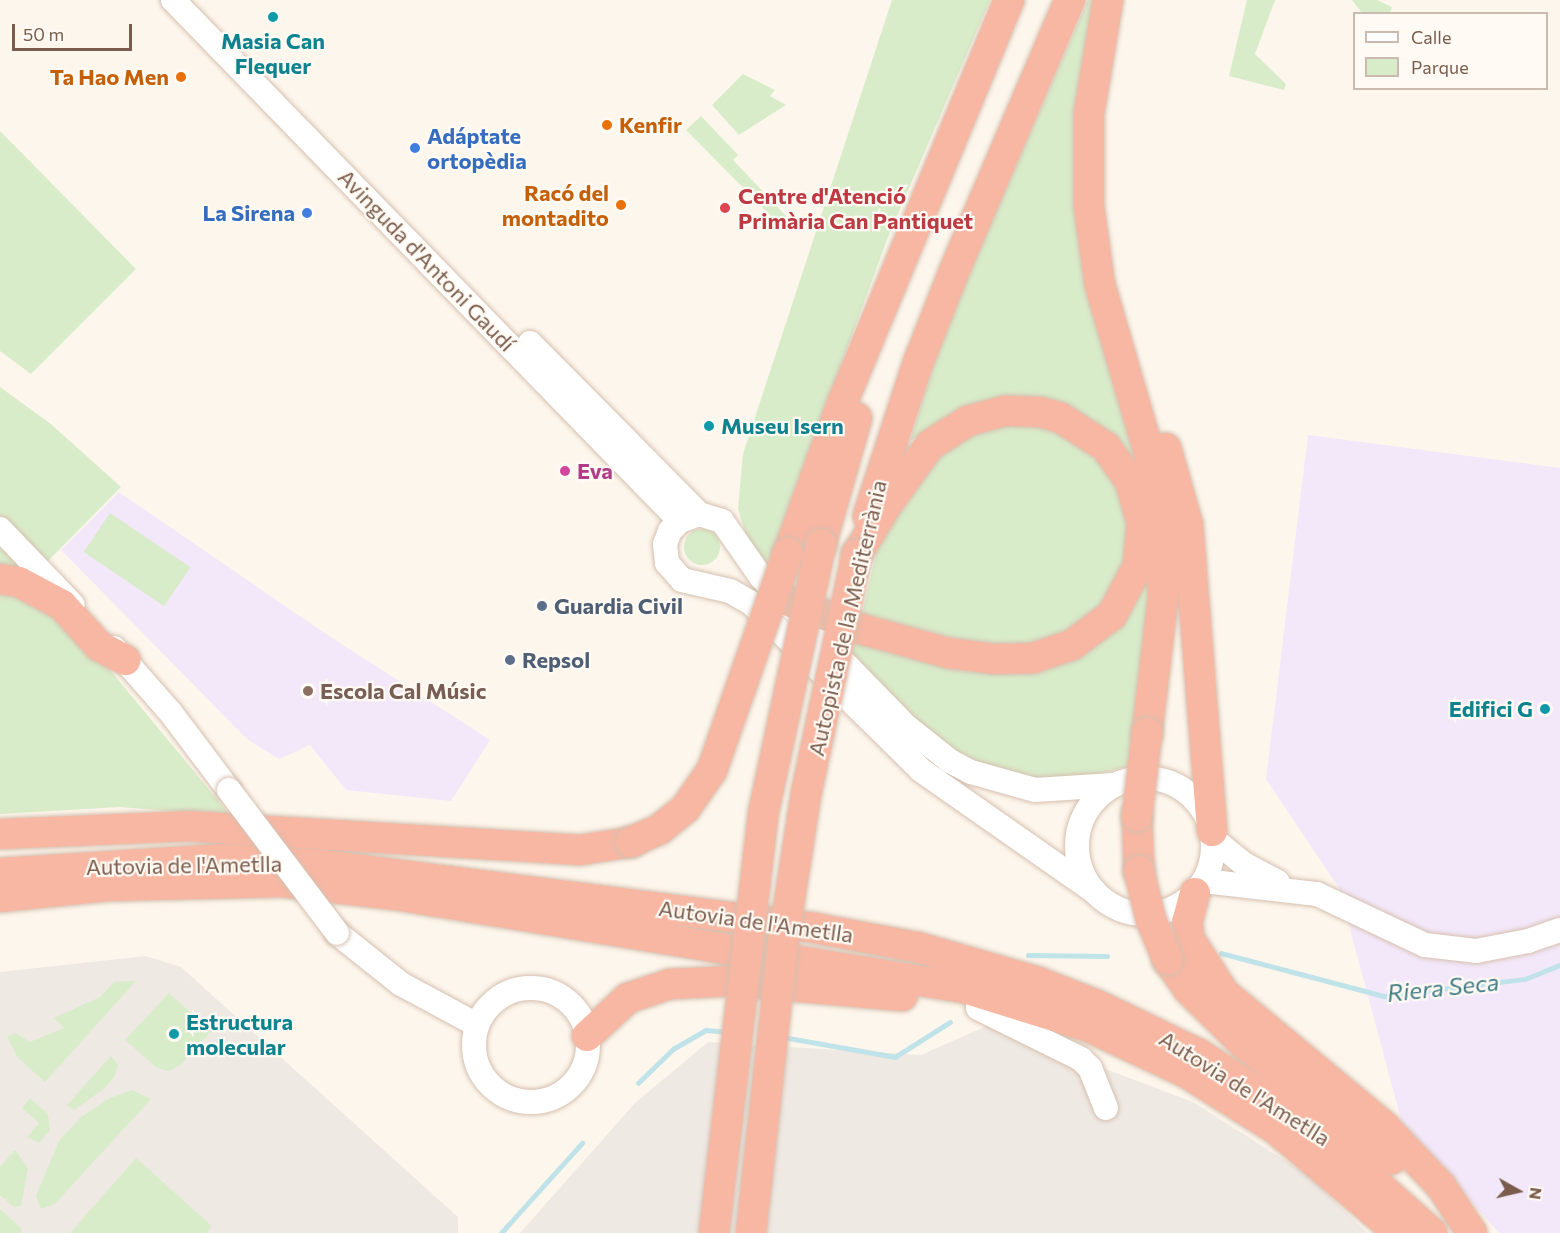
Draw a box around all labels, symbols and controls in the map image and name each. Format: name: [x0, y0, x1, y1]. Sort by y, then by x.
marker: Masia Can Flequer: [266, 10, 280, 24]
scale bar: [15, 12, 135, 50]
legend: [1353, 12, 1548, 90]
text: 50 m: [23, 23, 64, 45]
text: Calle: [1411, 26, 1451, 48]
place label: Masia Can Flequer: [221, 27, 325, 78]
text: Parque: [1411, 56, 1469, 78]
place label: Ta Hao Men: [50, 64, 169, 90]
marker: Ta Hao Men: [174, 70, 188, 84]
place label: Kenfir: [619, 112, 682, 138]
marker: Kenfir: [600, 118, 614, 132]
place label: Adáptate ortopèdia: [427, 122, 527, 174]
marker: Adáptate ortopèdia: [408, 141, 422, 155]
street label: Avinguda d'Antoni Gaudí: [333, 163, 521, 357]
place label: Racó del montadito: [502, 179, 609, 230]
place label: Centre d'Atenció Primària Can Pantiquet: [738, 182, 973, 234]
marker: Racó del montadito: [614, 198, 628, 212]
marker: Centre d'Atenció Primària Can Pantiquet: [716, 199, 734, 217]
place label: La Sirena: [202, 200, 295, 226]
marker: La Sirena: [300, 206, 314, 220]
place label: Museu Isern: [721, 413, 844, 439]
marker: Museu Isern: [702, 419, 716, 433]
place label: Eva: [577, 458, 613, 484]
marker: Eva: [558, 464, 572, 478]
street label: Autopista de la Mediterrània: [802, 477, 892, 759]
place label: Guardia Civil: [554, 593, 683, 619]
marker: Guardia Civil: [535, 599, 549, 613]
place label: Repsol: [522, 647, 590, 673]
marker: Repsol: [503, 653, 517, 667]
place label: Escola Cal Músic: [320, 678, 486, 704]
marker: Escola Cal Músic: [301, 684, 315, 698]
place label: Edifici G: [1449, 696, 1533, 722]
marker: Edifici G: [1538, 702, 1552, 716]
street label: Autovia de l'Ametlla: [86, 850, 282, 880]
street label: Autovia de l'Ametlla: [657, 894, 855, 948]
water label: Riera Seca: [1386, 967, 1500, 1007]
place label: Estructura molecular: [186, 1008, 293, 1060]
street label: Autovia de l'Ametlla: [1155, 1025, 1335, 1151]
marker: Estructura molecular: [167, 1027, 181, 1041]
north arrow: [1488, 1161, 1548, 1221]
text: N: [1526, 1186, 1547, 1201]

